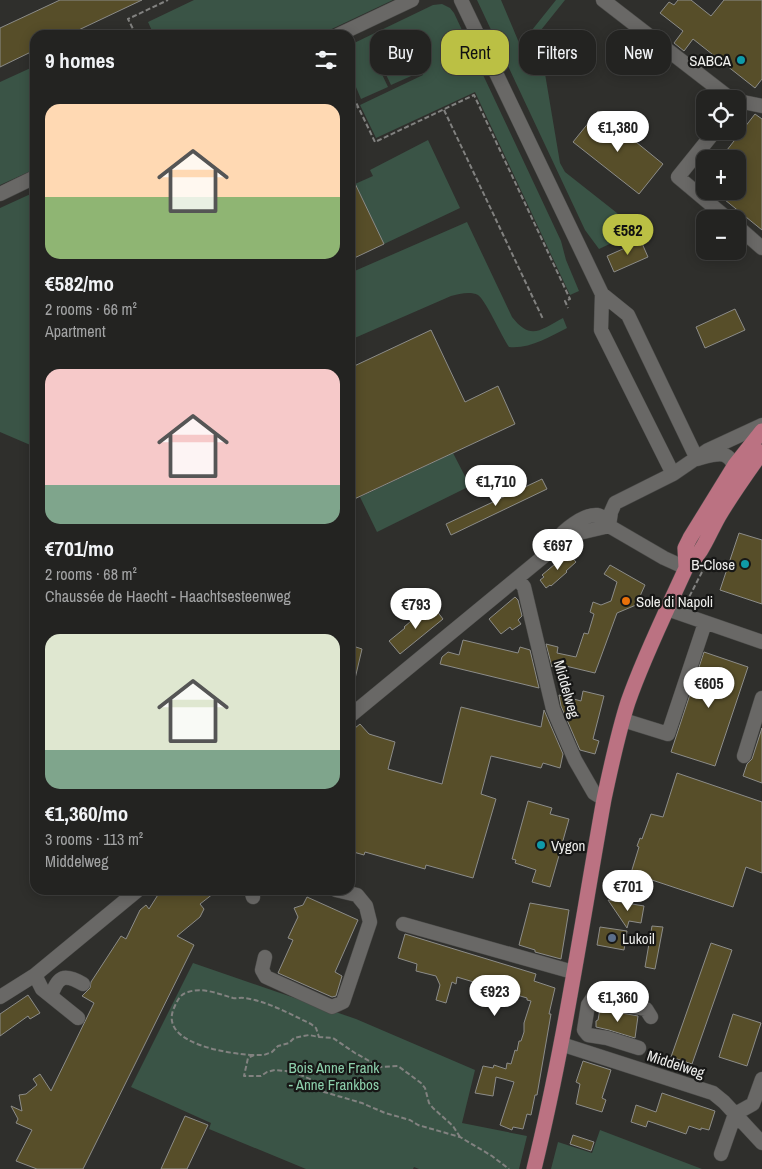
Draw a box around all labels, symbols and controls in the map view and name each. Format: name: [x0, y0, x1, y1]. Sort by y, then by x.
chip: Buy: [370, 30, 431, 75]
chip: Rent: [441, 30, 509, 75]
chip: Filters: [519, 30, 596, 75]
chip: New: [606, 30, 671, 75]
text: 9 homes: [45, 46, 115, 75]
icon: filters: [312, 46, 340, 74]
place label: SABCA: [689, 50, 732, 71]
marker: SABCA: [735, 54, 747, 66]
map controls: [696, 90, 746, 260]
button: locate: [696, 90, 746, 140]
pin: €1,380: [577, 110, 659, 153]
text: €1,380: [598, 116, 638, 138]
icon: home: [148, 136, 238, 226]
button: +: [696, 150, 746, 200]
button: −: [696, 210, 746, 260]
pin: €582: [598, 214, 658, 256]
text: €582: [613, 219, 643, 241]
text: €582/mo: [45, 269, 114, 298]
text: 2 rooms · 66 m²: [45, 298, 137, 320]
text: Apartment: [45, 320, 106, 342]
icon: home: [148, 401, 238, 491]
pin: €1,710: [455, 464, 537, 507]
text: €1,710: [476, 470, 516, 492]
pin: €697: [528, 528, 588, 571]
text: €701/mo: [45, 534, 114, 563]
text: €697: [543, 534, 573, 556]
place label: B-Close: [691, 554, 735, 575]
marker: B-Close: [739, 558, 751, 570]
text: 2 rooms · 68 m²: [45, 563, 137, 585]
text: Chaussée de Haecht - Haachtsesteenweg: [45, 585, 291, 607]
pin: €793: [386, 588, 446, 630]
place label: Sole di Napoli: [636, 591, 713, 612]
text: €793: [401, 593, 431, 615]
marker: Sole di Napoli: [620, 595, 632, 607]
street label: Middelweg: [549, 658, 585, 721]
icon: home: [148, 666, 238, 756]
pin: €605: [679, 666, 739, 709]
text: €605: [694, 672, 724, 694]
text: €1,360/mo: [45, 799, 128, 828]
text: 3 rooms · 113 m²: [45, 828, 143, 850]
place label: Vygon: [551, 835, 585, 856]
marker: Vygon: [535, 839, 547, 851]
text: Middelweg: [45, 850, 108, 872]
pin: €701: [598, 870, 658, 912]
text: €701: [613, 875, 643, 897]
place label: Lukoil: [622, 928, 655, 949]
marker: Lukoil: [606, 932, 618, 944]
pin: €923: [465, 974, 525, 1017]
text: €923: [480, 980, 510, 1002]
pin: €1,360: [577, 980, 659, 1023]
text: €1,360: [598, 986, 638, 1008]
street label: Middelweg: [644, 1045, 708, 1083]
park label: Bois Anne Frank - Anne Frankbos: [289, 1057, 380, 1095]

